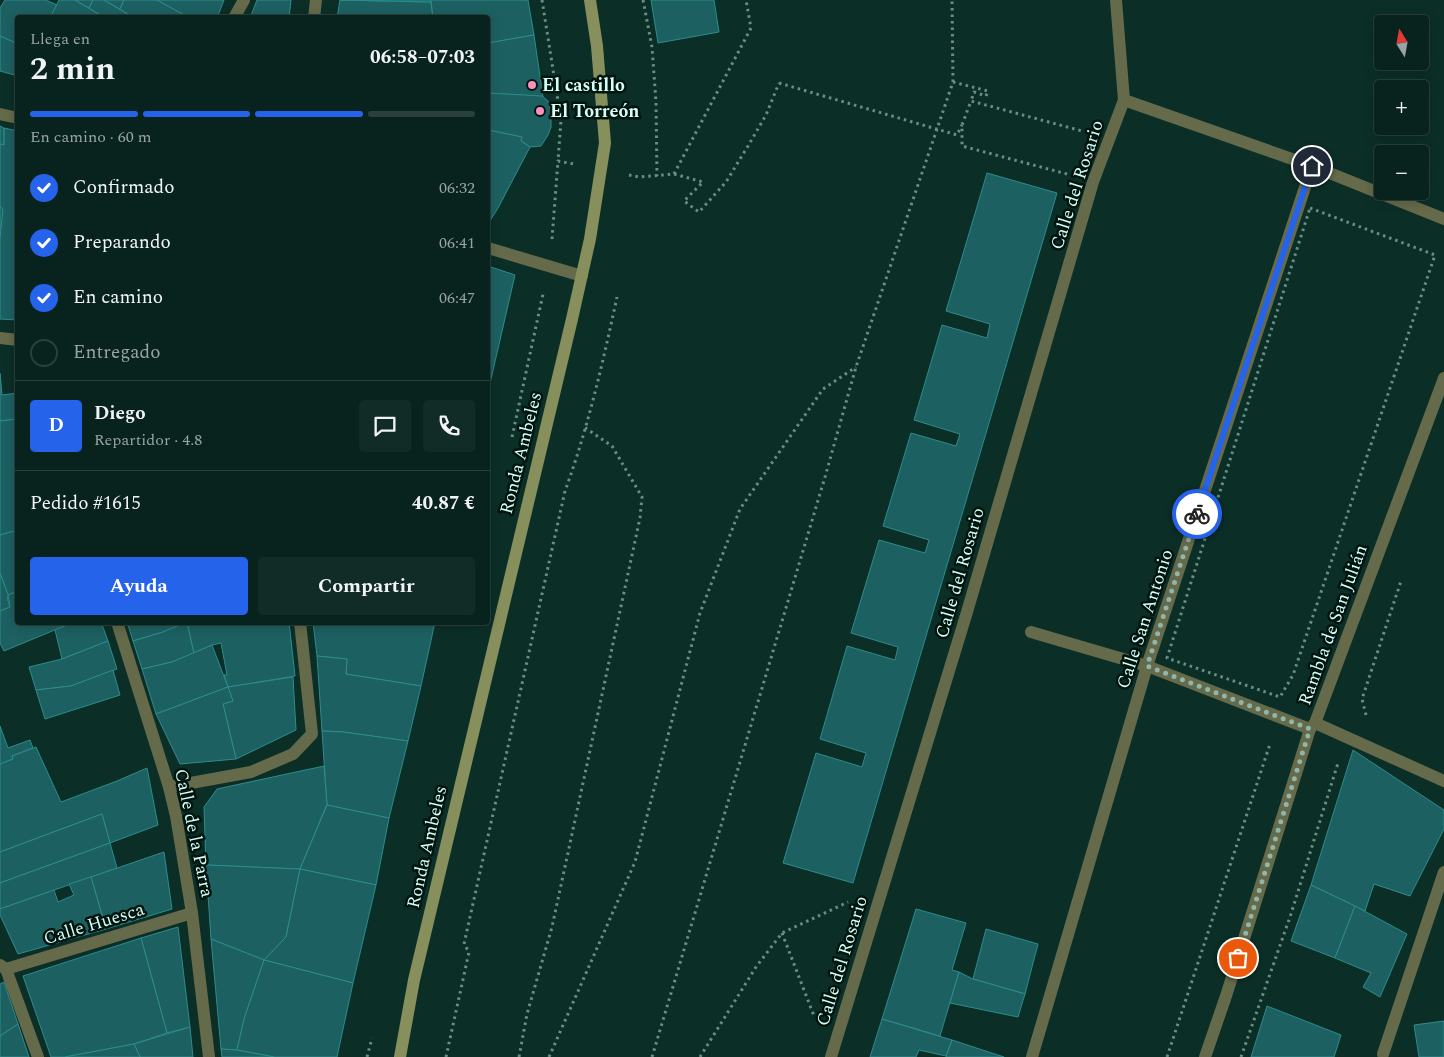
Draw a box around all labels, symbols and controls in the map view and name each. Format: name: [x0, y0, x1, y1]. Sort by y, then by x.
north arrow: [1374, 15, 1429, 70]
map controls: [1374, 15, 1429, 200]
text: Llega en: [30, 27, 90, 51]
text: 06:58–07:03: [370, 43, 475, 72]
text: 2 min: [30, 45, 115, 94]
place label: El castillo: [542, 72, 625, 99]
marker: El castillo: [526, 79, 538, 91]
button: +: [1374, 80, 1429, 135]
place label: El Torreón: [550, 98, 640, 125]
marker: El Torreón: [534, 105, 546, 117]
street label: Calle del Rosario: [1043, 117, 1111, 253]
text: En camino · 60 m: [30, 125, 152, 149]
pin: [1291, 145, 1333, 187]
button: −: [1374, 145, 1429, 200]
icon: home: [1298, 152, 1326, 180]
text: Confirmado: [73, 173, 174, 202]
icon: check: [30, 174, 58, 202]
text: 06:32: [439, 176, 475, 200]
text: Preparando: [73, 228, 171, 257]
icon: check: [30, 229, 58, 257]
text: 06:41: [439, 231, 475, 255]
text: En camino: [73, 283, 163, 312]
icon: check: [30, 284, 58, 312]
text: 06:47: [439, 286, 475, 310]
text: Entregado: [73, 338, 160, 367]
street label: Ronda Ambeles: [493, 389, 549, 517]
text: Diego: [94, 399, 146, 428]
button: chat: [359, 400, 411, 452]
button: phone: [423, 400, 475, 452]
text: D: [48, 411, 64, 440]
text: Repartidor · 4.8: [94, 428, 202, 452]
text: Pedido #1615: [30, 489, 141, 518]
text: 40.87 €: [412, 489, 475, 518]
courier: [1172, 489, 1222, 539]
icon: bike: [1183, 500, 1211, 528]
street label: Calle del Rosario: [928, 504, 992, 642]
street label: Rambla de San Julián: [1291, 541, 1375, 709]
street label: Calle San Antonio: [1110, 546, 1180, 692]
button: Ayuda: [30, 557, 248, 615]
button: Compartir: [258, 557, 475, 615]
street label: Calle de la Parra: [167, 766, 221, 900]
street label: Ronda Ambeles: [400, 783, 454, 911]
street label: Calle del Rosario: [809, 893, 875, 1029]
street label: Calle Huesca: [40, 896, 148, 952]
pin: [1217, 937, 1259, 979]
icon: bag: [1224, 944, 1252, 972]

